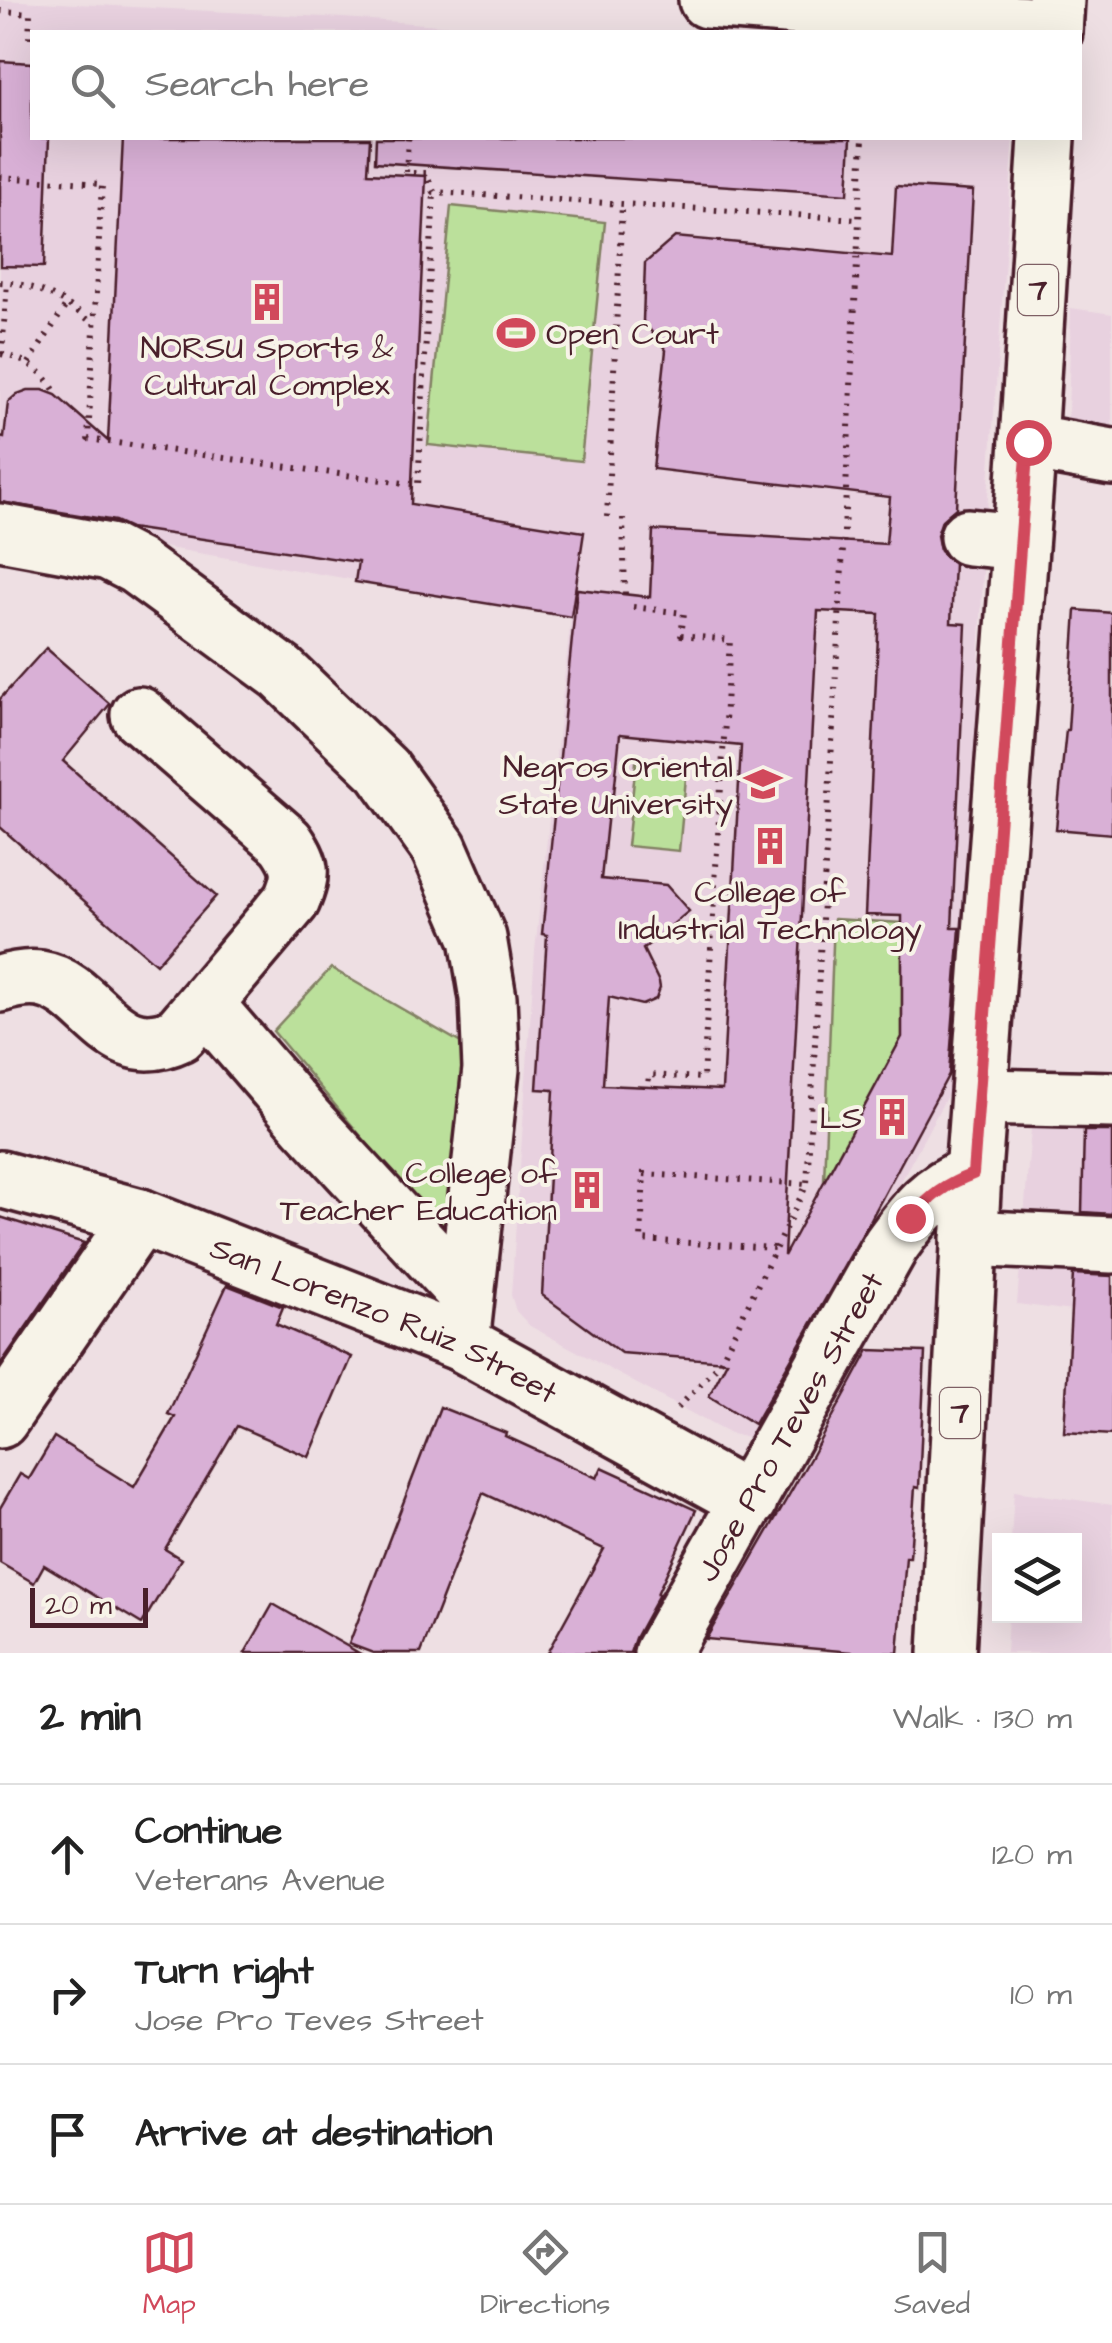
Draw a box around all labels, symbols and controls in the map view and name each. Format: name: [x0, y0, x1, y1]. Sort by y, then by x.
search box: [30, 30, 1082, 140]
icon: search: [65, 58, 120, 113]
text: Search here: [145, 59, 369, 111]
road number: 7: [1018, 265, 1058, 315]
building icon: NORSU Sports & Cultural Complex: [246, 281, 288, 323]
sports icon: Open Court: [495, 312, 537, 354]
place label: Open Court: [546, 312, 719, 357]
place label: NORSU Sports & Cultural Complex: [141, 326, 394, 408]
route start: [1006, 420, 1052, 466]
place label: Negros Oriental State University: [498, 745, 733, 827]
school or university icon: Negros Oriental State University: [742, 763, 784, 805]
building icon: College of Industrial Technology: [749, 825, 791, 867]
place label: College of Industrial Technology: [618, 870, 922, 952]
place label: LS: [819, 1096, 862, 1141]
building icon: LS: [871, 1096, 913, 1138]
place label: College of Teacher Education: [280, 1151, 557, 1233]
building icon: College of Teacher Education: [566, 1169, 608, 1211]
route end: [888, 1196, 934, 1242]
street label: San Lorenzo Ruiz Street: [203, 1226, 565, 1416]
street label: Jose Pro Teves Street: [686, 1264, 896, 1590]
road number: 7: [940, 1388, 980, 1438]
map controls: [992, 1533, 1082, 1623]
button: layers: [992, 1533, 1082, 1623]
scale bar: [30, 1583, 148, 1628]
text: 20 m: [45, 1586, 112, 1625]
text: 2 min: [40, 1689, 141, 1747]
text: Walk · 130 m: [893, 1696, 1072, 1741]
text: Continue: [135, 1806, 282, 1858]
icon: ahead: [40, 1827, 95, 1882]
text: 120 m: [992, 1832, 1072, 1877]
text: Veterans Avenue: [135, 1858, 385, 1903]
text: Turn right: [135, 1946, 314, 1998]
icon: right: [40, 1967, 95, 2022]
text: 10 m: [1010, 1972, 1072, 2017]
text: Jose Pro Teves Street: [135, 1998, 484, 2043]
icon: arrive: [40, 2107, 95, 2162]
text: Arrive at destination: [135, 2108, 492, 2160]
tab: Map: [142, 2225, 197, 2324]
tab: Directions: [480, 2225, 610, 2324]
tab: Saved: [894, 2225, 970, 2324]

